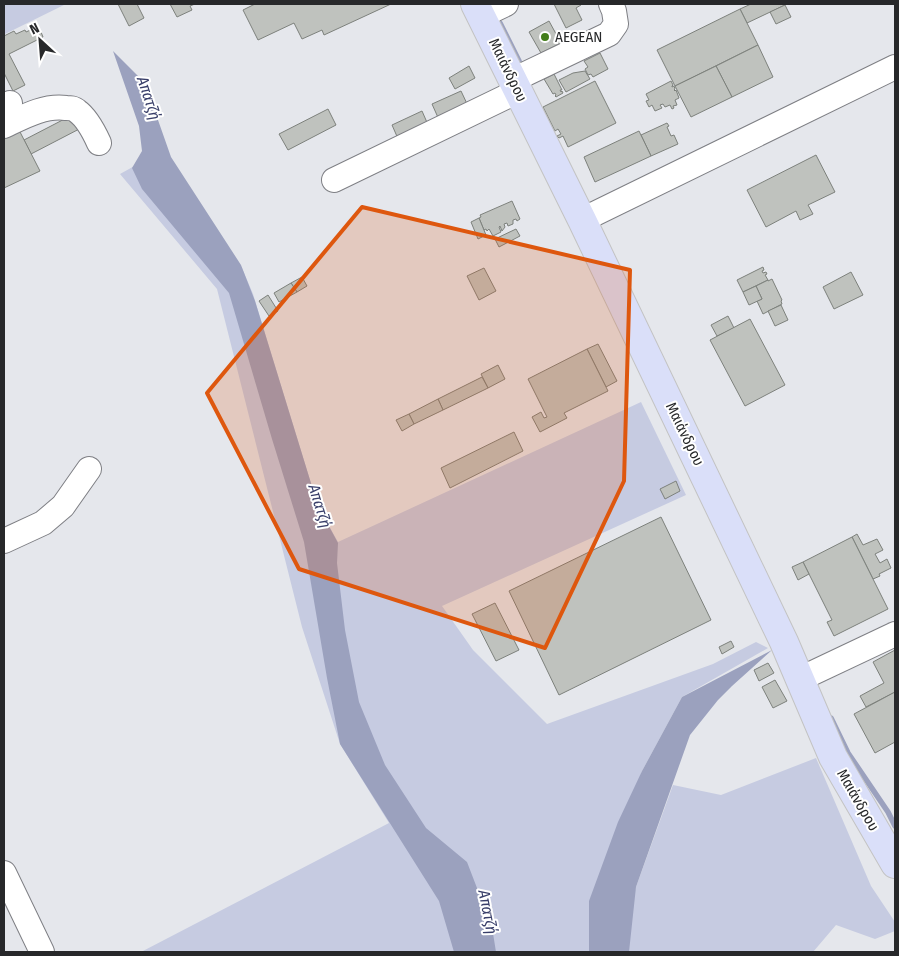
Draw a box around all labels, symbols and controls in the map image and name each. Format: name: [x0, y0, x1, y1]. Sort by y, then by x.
north arrow: [15, 15, 65, 65]
text: N: [27, 19, 42, 38]
place label: AEGEAN: [555, 28, 602, 46]
marker: AEGEAN: [539, 31, 551, 43]
street label: Μαιάνδρου: [485, 35, 531, 105]
water label: Απατζή: [133, 73, 165, 122]
street label: Μαιάνδρου: [662, 399, 708, 469]
water label: Απατζή: [304, 481, 336, 530]
street label: Μαιάνδρου: [833, 766, 883, 834]
water label: Απατζή: [474, 887, 502, 936]

